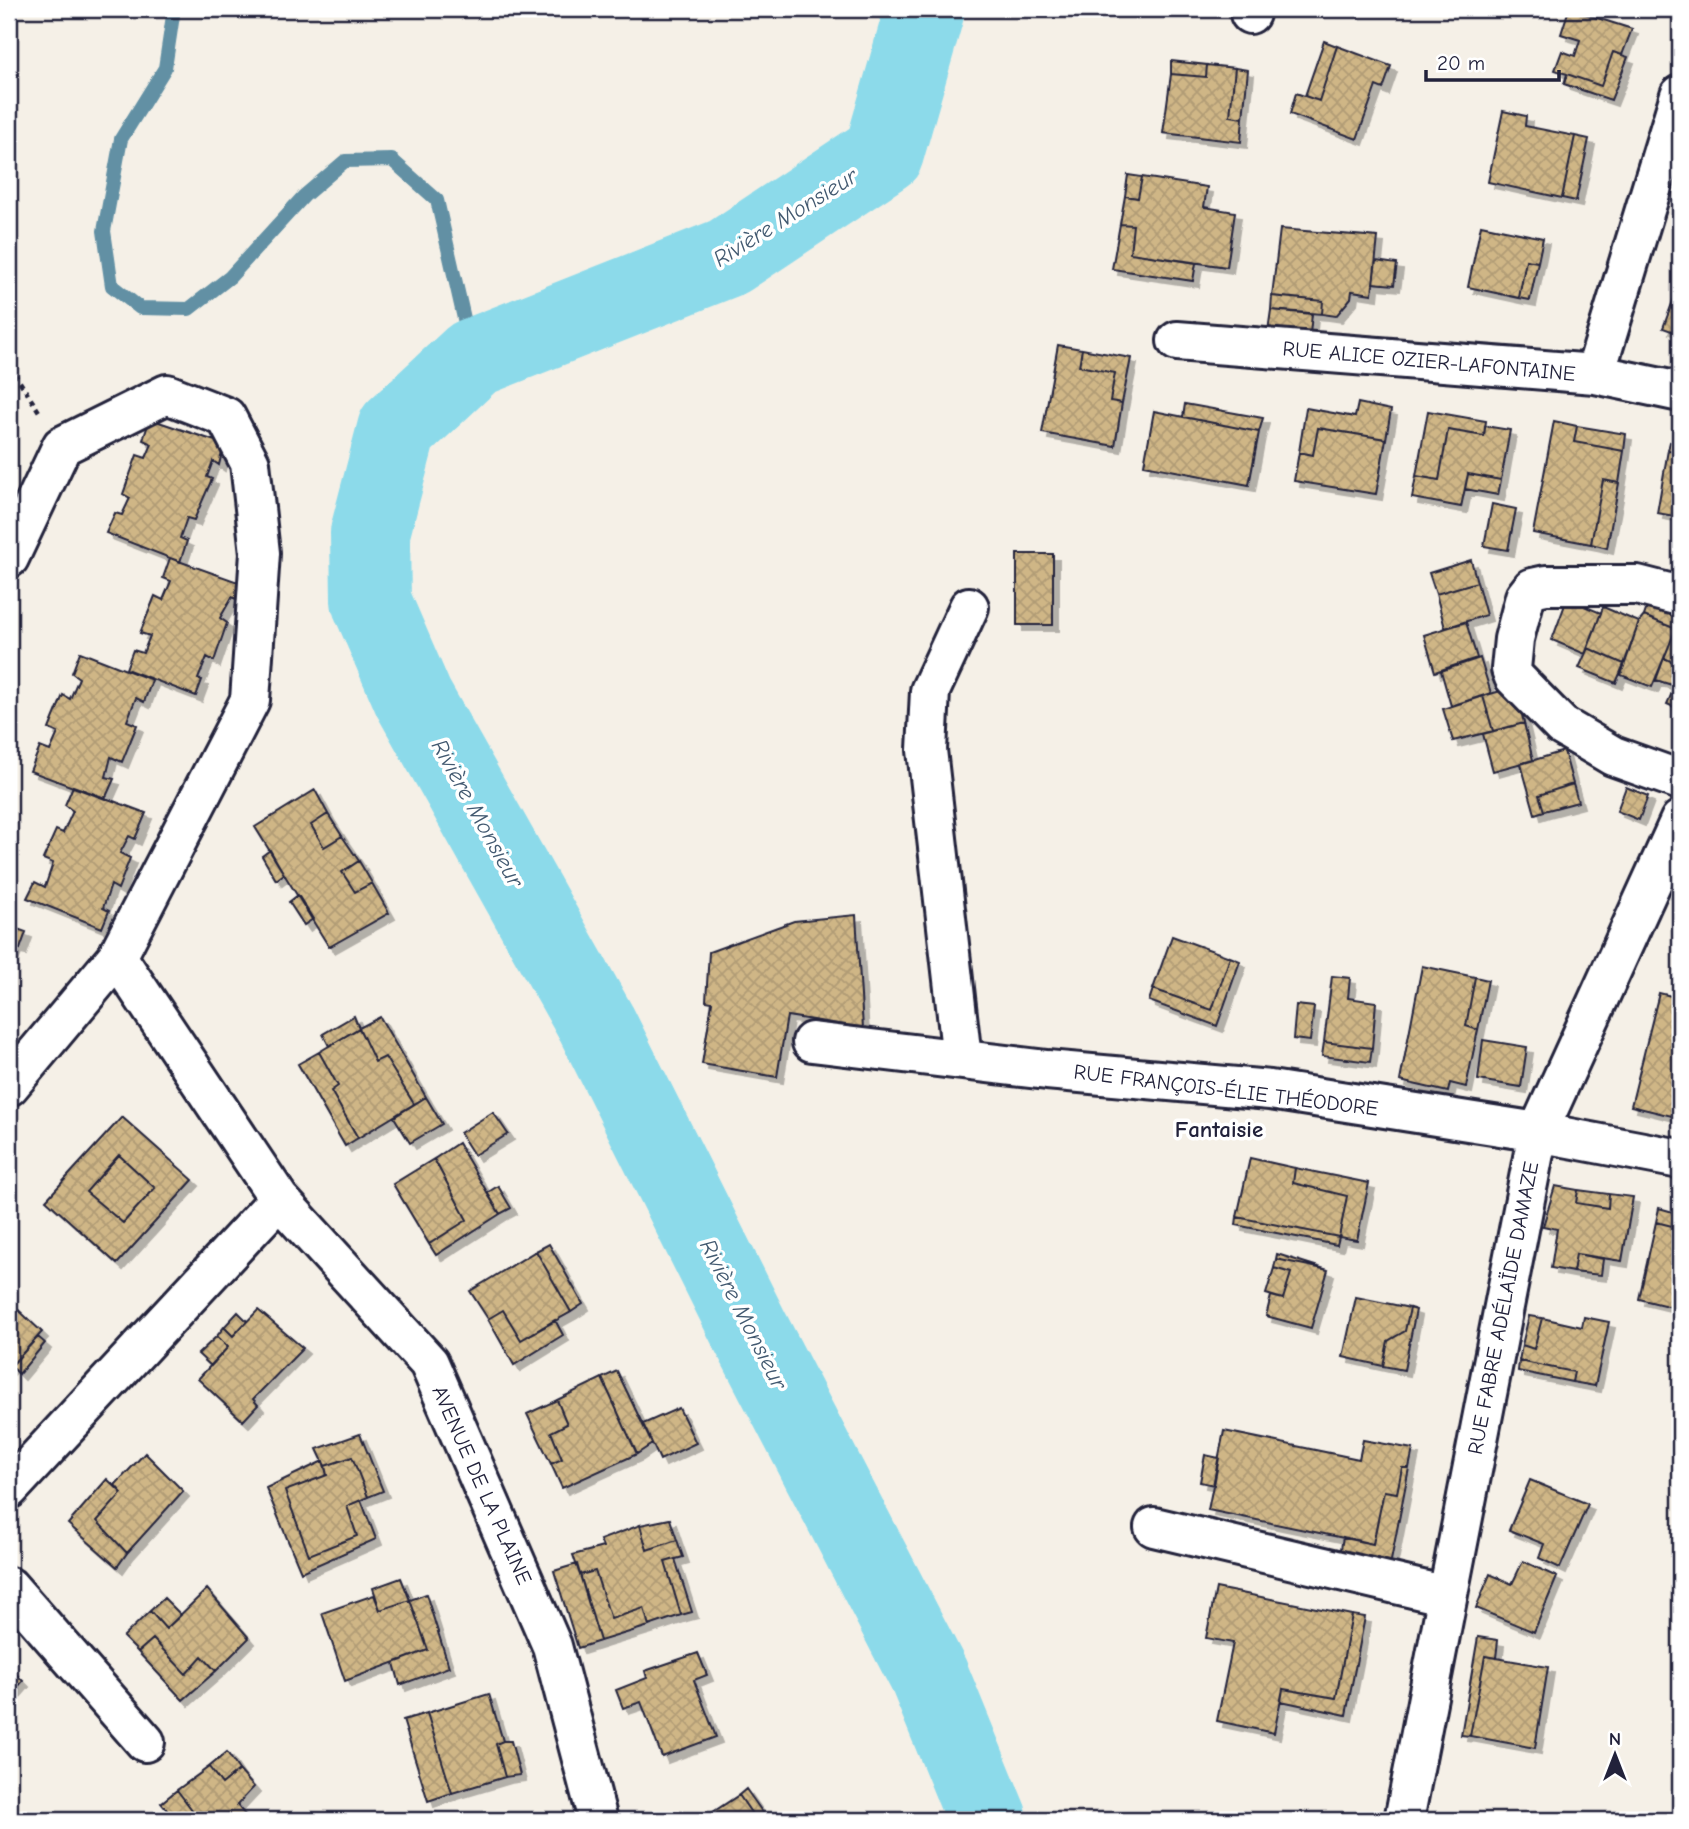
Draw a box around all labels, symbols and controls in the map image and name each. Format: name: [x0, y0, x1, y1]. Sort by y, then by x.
scale bar: [1426, 38, 1560, 82]
text: 20 m: [1437, 51, 1485, 75]
water label: Rivière Monsieur: [708, 162, 863, 273]
street label: RUE ALICE OZIER-LAFONTAINE: [1281, 336, 1577, 386]
water label: Rivière Monsieur: [426, 735, 530, 893]
street label: RUE FRANÇOIS-ÉLIE THÉODORE: [1072, 1059, 1380, 1121]
district label: Fantaisie: [1175, 1116, 1263, 1143]
street label: RUE FABRE ADÉLAÏDE DAMAZE: [1463, 1159, 1543, 1457]
water label: Rivière Monsieur: [694, 1235, 793, 1395]
street label: AVENUE DE LA PLAINE: [427, 1382, 537, 1588]
north arrow: [1580, 1720, 1650, 1790]
text: N: [1609, 1728, 1621, 1750]

